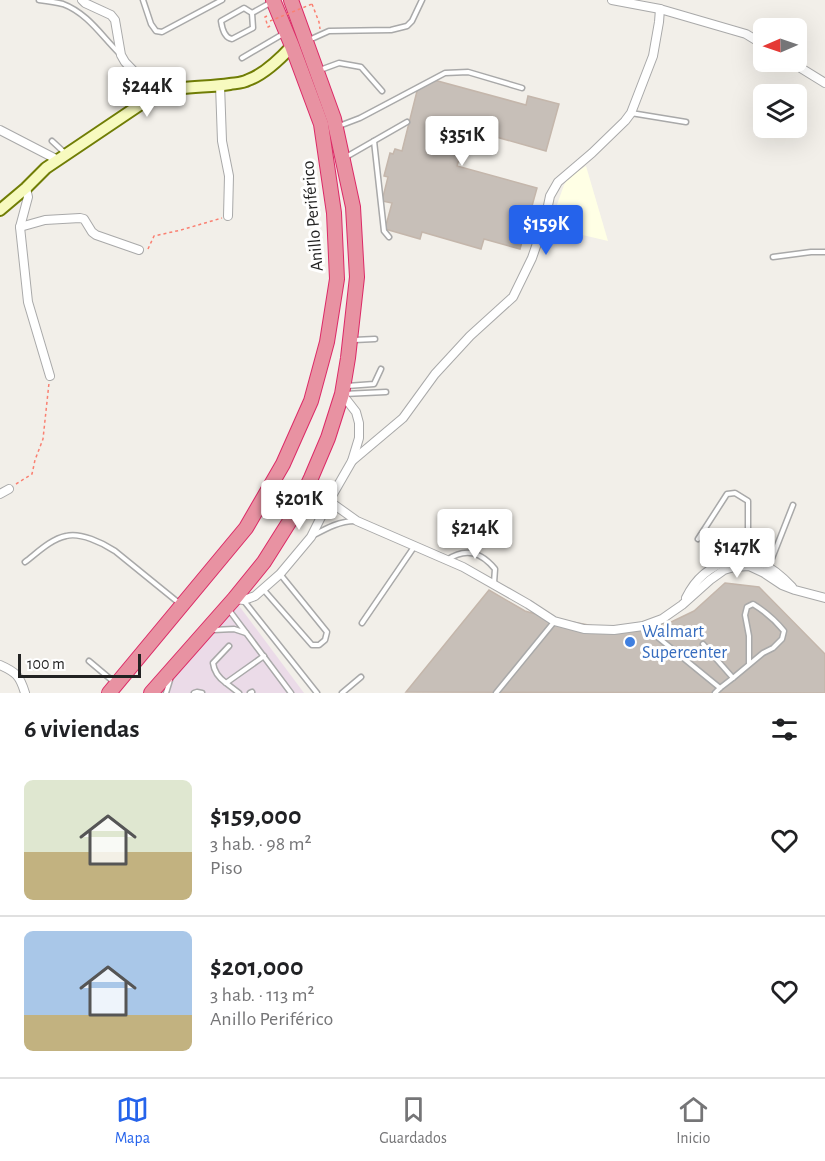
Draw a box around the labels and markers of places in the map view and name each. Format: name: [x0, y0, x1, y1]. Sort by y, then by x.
pin: $244K: [105, 67, 189, 118]
pin: $351K: [420, 116, 504, 167]
pin: $159K: [504, 205, 588, 256]
pin: $201K: [257, 480, 341, 531]
pin: $214K: [433, 509, 517, 560]
pin: $147K: [695, 528, 779, 579]
place label: Walmart Supercenter: [642, 623, 727, 662]
marker: Walmart Supercenter: [623, 635, 637, 649]

